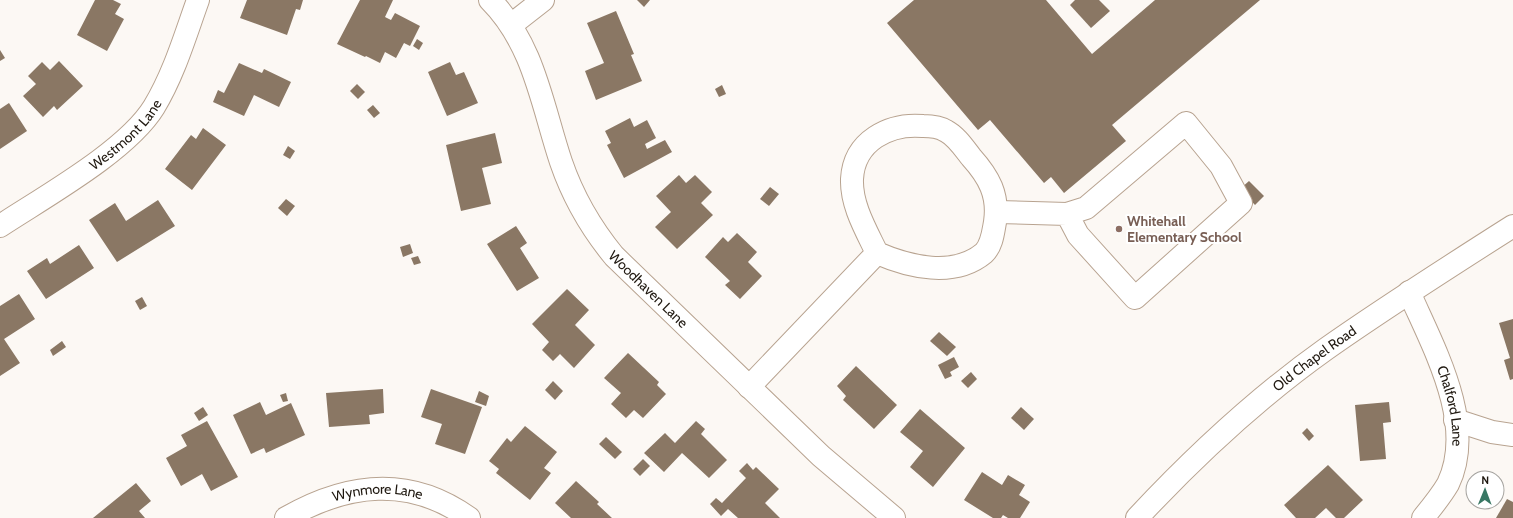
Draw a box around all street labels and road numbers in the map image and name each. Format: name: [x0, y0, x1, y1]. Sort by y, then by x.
street label: Westmont Lane: [86, 96, 166, 174]
street label: Woodhaven Lane: [605, 247, 692, 332]
street label: Old Chapel Road: [1269, 322, 1360, 395]
street label: Chalford Lane: [1433, 363, 1467, 447]
street label: Wynmore Lane: [330, 480, 425, 505]

